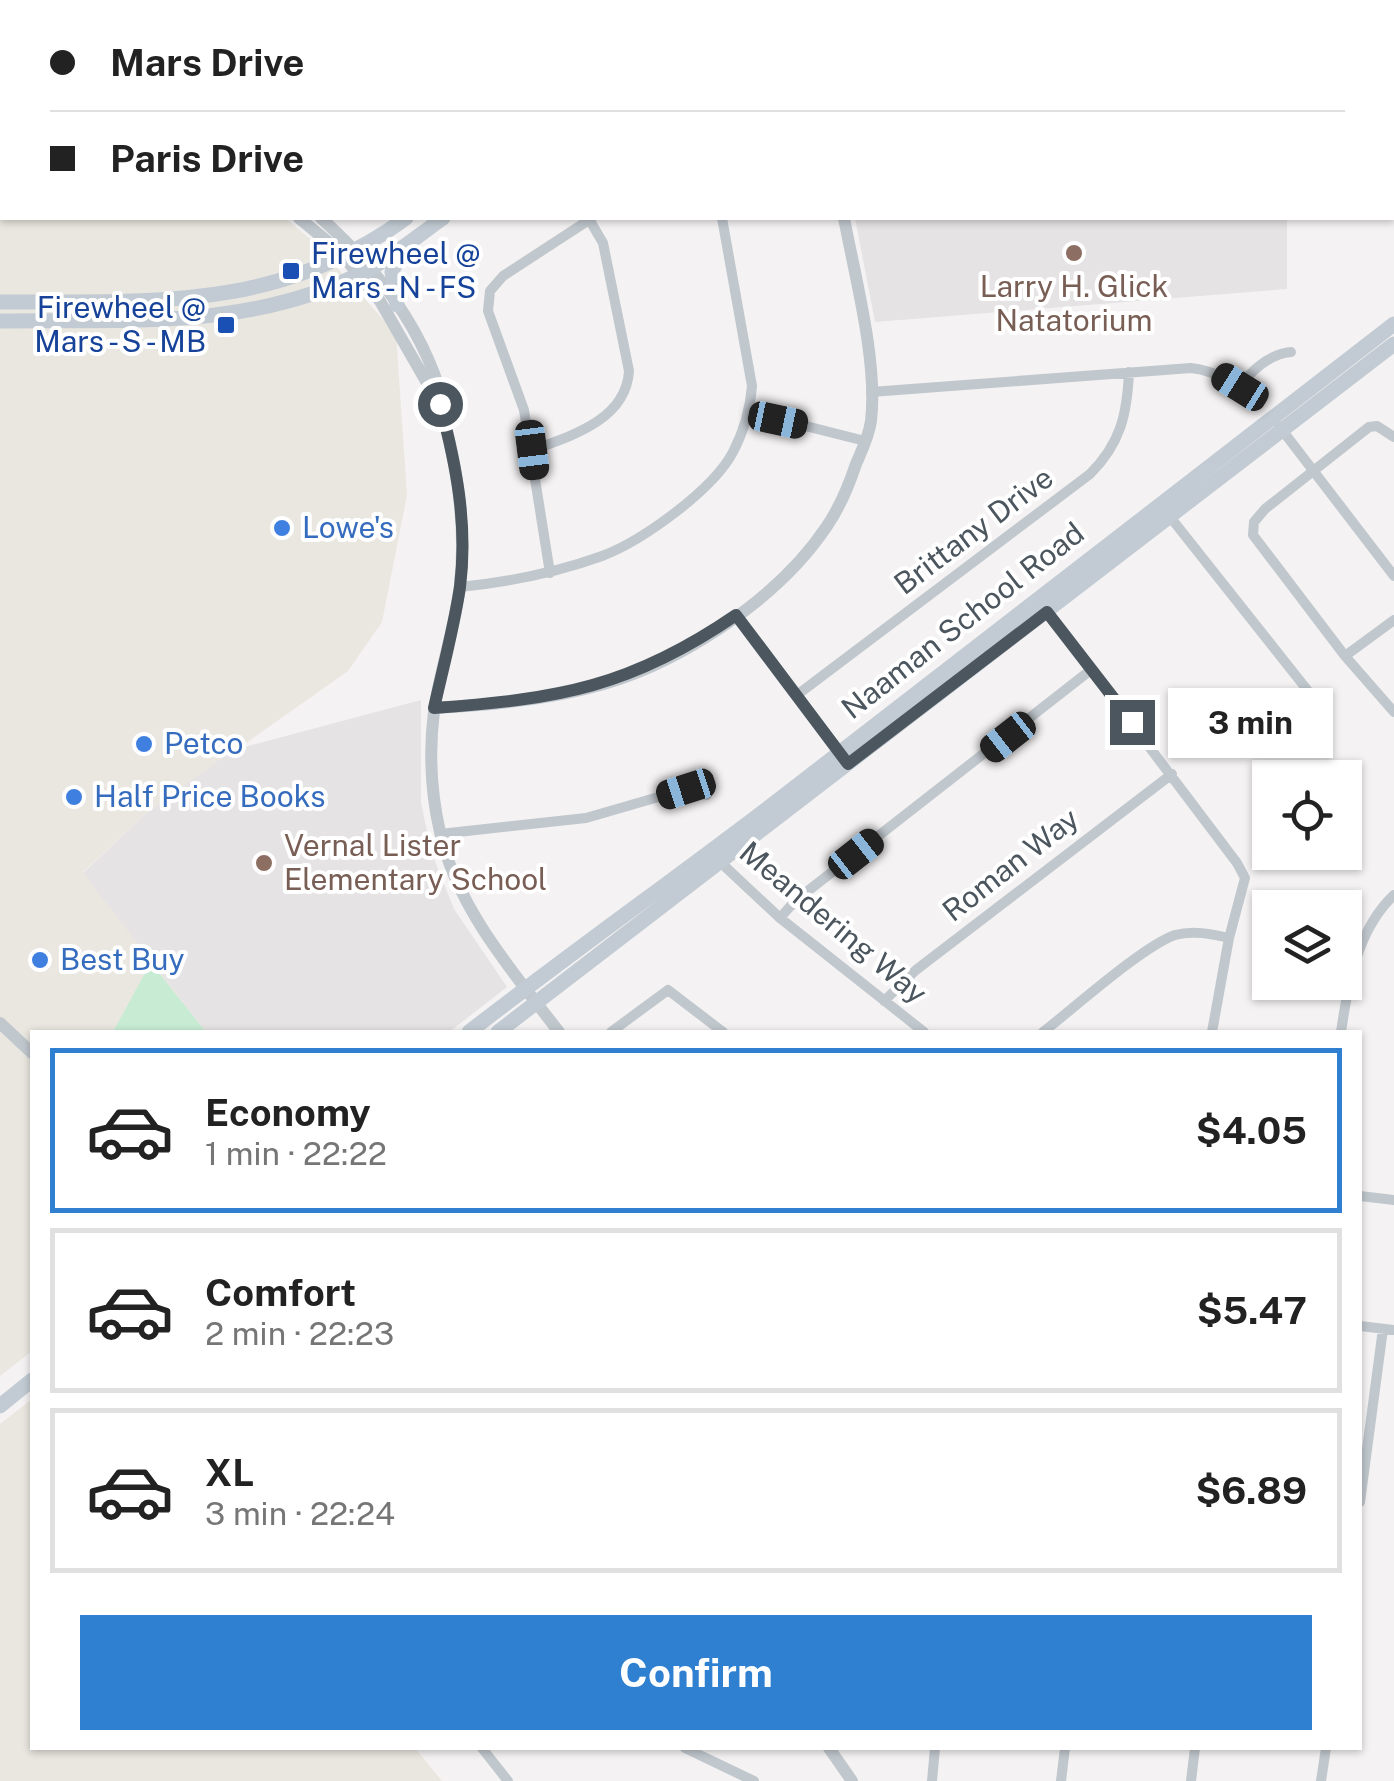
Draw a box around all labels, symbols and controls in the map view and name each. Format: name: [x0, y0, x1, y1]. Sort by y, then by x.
text: Mars Drive: [110, 40, 305, 85]
text: Paris Drive: [110, 136, 304, 181]
place label: Firewheel @ Mars - N - FS: [311, 235, 480, 305]
marker: Larry H. Glick Natatorium: [1063, 242, 1085, 264]
marker: Firewheel @ Mars - N - FS: [280, 260, 302, 282]
place label: Larry H. Glick Natatorium: [980, 268, 1168, 338]
place label: Firewheel @ Mars - S - MB: [34, 289, 206, 359]
marker: Firewheel @ Mars - S - MB: [215, 314, 237, 336]
car: [1207, 358, 1273, 416]
route start: [418, 382, 463, 427]
car: [746, 399, 810, 441]
car: [513, 418, 551, 482]
street label: Brittany Drive: [887, 459, 1060, 602]
place label: Lowe's: [302, 509, 394, 545]
street label: Naaman School Road: [834, 514, 1091, 726]
marker: Lowe's: [271, 517, 293, 539]
callout: 3 min: [1167, 687, 1332, 757]
route end: [1110, 700, 1155, 745]
text: 3 min: [1208, 704, 1293, 741]
car: [975, 707, 1041, 767]
place label: Petco: [164, 725, 244, 761]
marker: Petco: [133, 733, 155, 755]
map controls: [1252, 760, 1362, 1000]
button: locate: [1252, 760, 1362, 870]
car: [653, 765, 719, 813]
place label: Half Price Books: [94, 778, 325, 814]
marker: Half Price Books: [63, 786, 85, 808]
street label: Roman Way: [935, 800, 1086, 928]
car: [823, 824, 889, 884]
place label: Vernal Lister Elementary School: [284, 827, 547, 897]
street label: Meandering Way: [733, 833, 935, 1011]
marker: Vernal Lister Elementary School: [253, 852, 275, 874]
button: layers: [1252, 890, 1362, 1000]
place label: Best Buy: [60, 941, 185, 977]
marker: Best Buy: [29, 949, 51, 971]
icon: car: [85, 1086, 175, 1176]
text: Economy: [205, 1090, 371, 1135]
text: $4.05: [1196, 1108, 1307, 1153]
text: 1 min · 22:22: [205, 1135, 387, 1172]
icon: car: [85, 1266, 175, 1356]
text: Comfort: [205, 1270, 356, 1315]
text: $5.47: [1197, 1288, 1307, 1333]
text: 2 min · 22:23: [205, 1315, 394, 1352]
icon: car: [85, 1446, 175, 1536]
text: XL: [205, 1450, 254, 1495]
text: $6.89: [1195, 1468, 1307, 1513]
text: 3 min · 22:24: [205, 1495, 395, 1532]
button: Confirm: [80, 1615, 1312, 1730]

